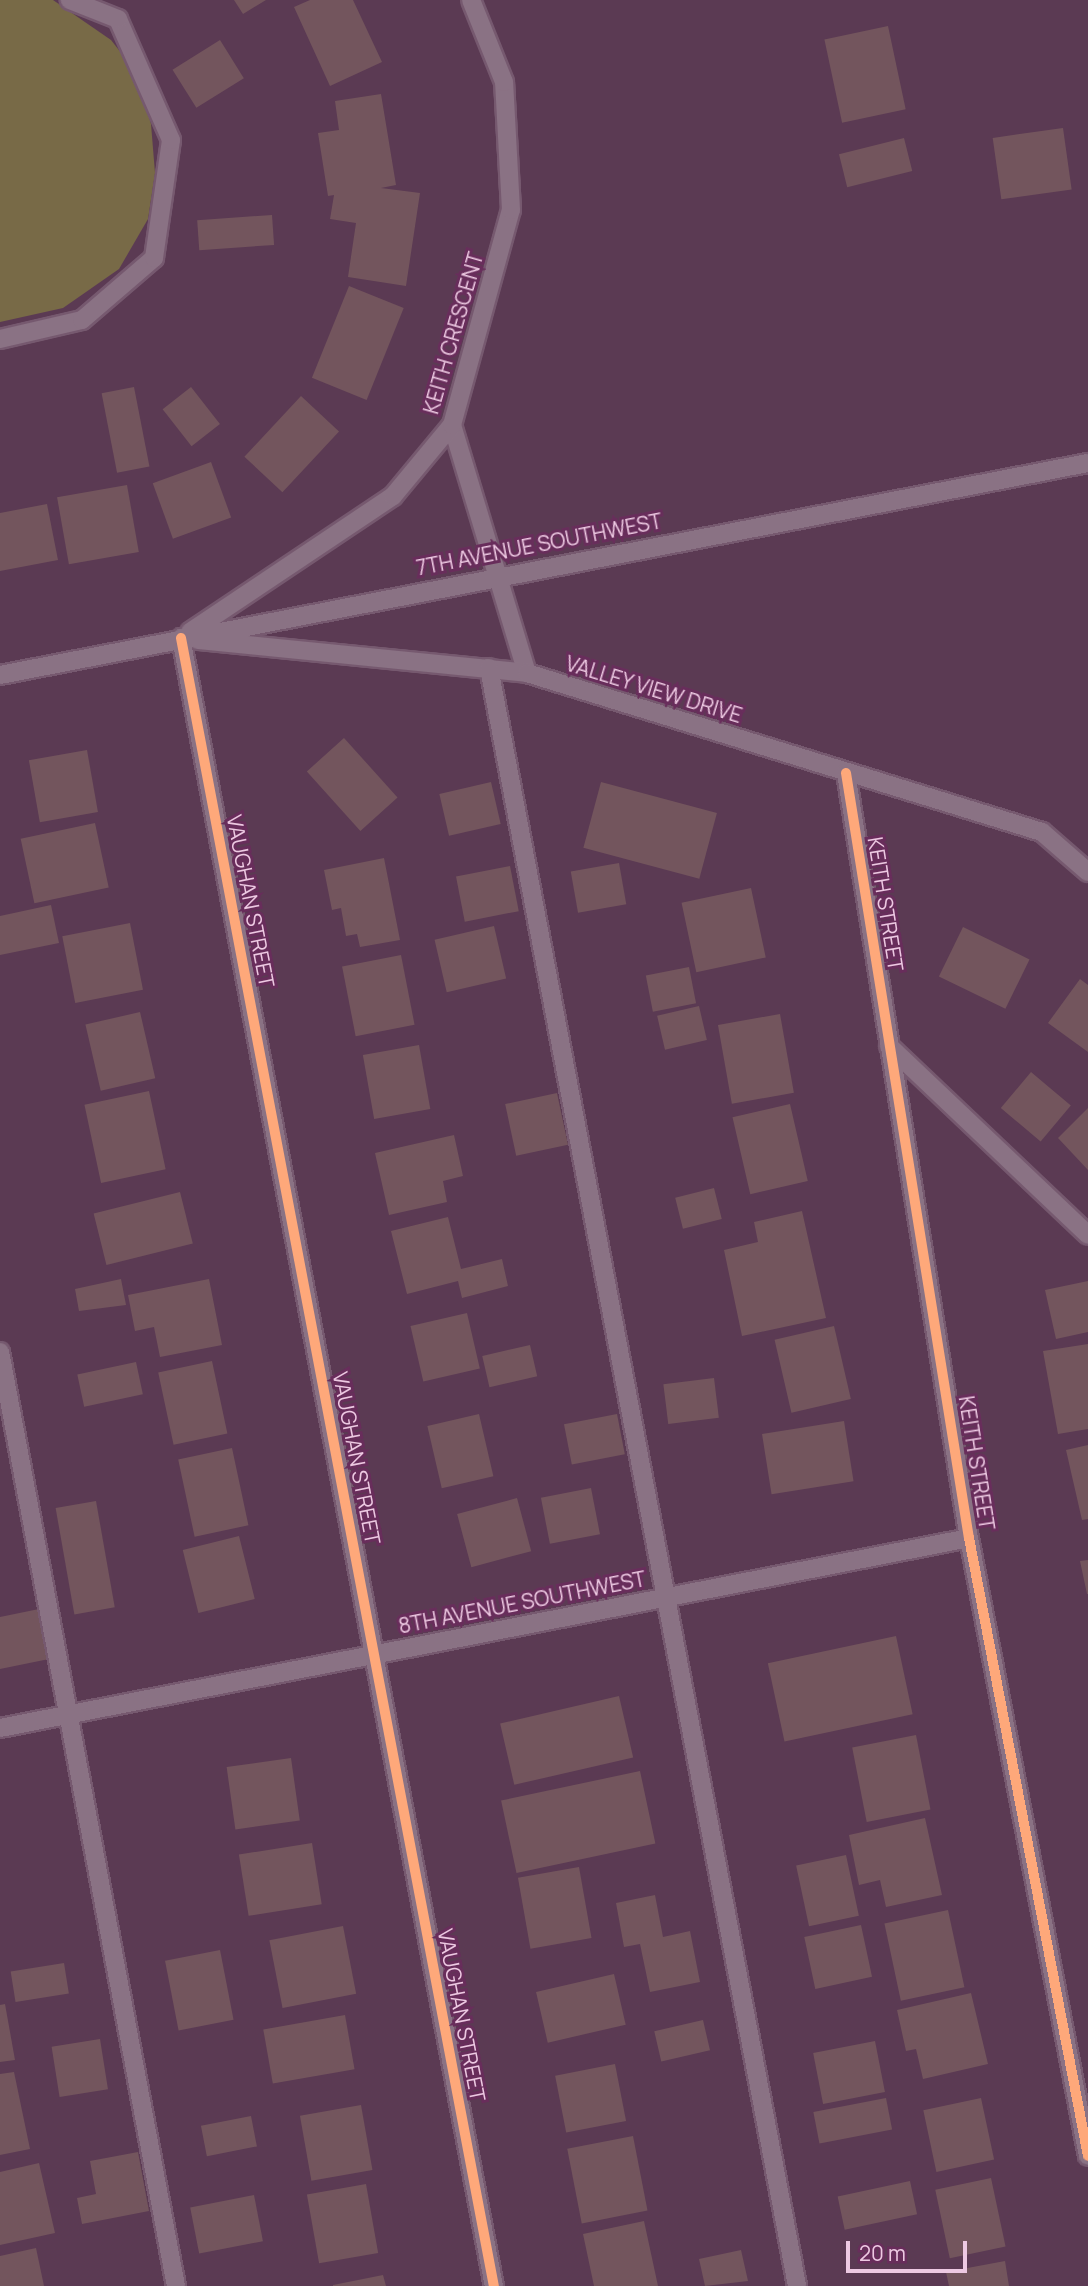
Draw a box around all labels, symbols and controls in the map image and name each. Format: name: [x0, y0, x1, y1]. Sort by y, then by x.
street label: KEITH CRESCENT: [418, 249, 488, 417]
street label: 7TH AVENUE SOUTHWEST: [414, 508, 664, 580]
street label: VALLEY VIEW DRIVE: [562, 650, 746, 728]
street label: VAUGHAN STREET: [222, 813, 280, 989]
street label: KEITH STREET: [863, 835, 909, 973]
street label: VAUGHAN STREET: [328, 1370, 386, 1546]
street label: KEITH STREET: [954, 1394, 1000, 1532]
street label: 8TH AVENUE SOUTHWEST: [396, 1566, 648, 1638]
street label: VAUGHAN STREET: [433, 1927, 491, 2103]
scale bar: [850, 2226, 971, 2270]
text: 20 m: [859, 2239, 906, 2267]

